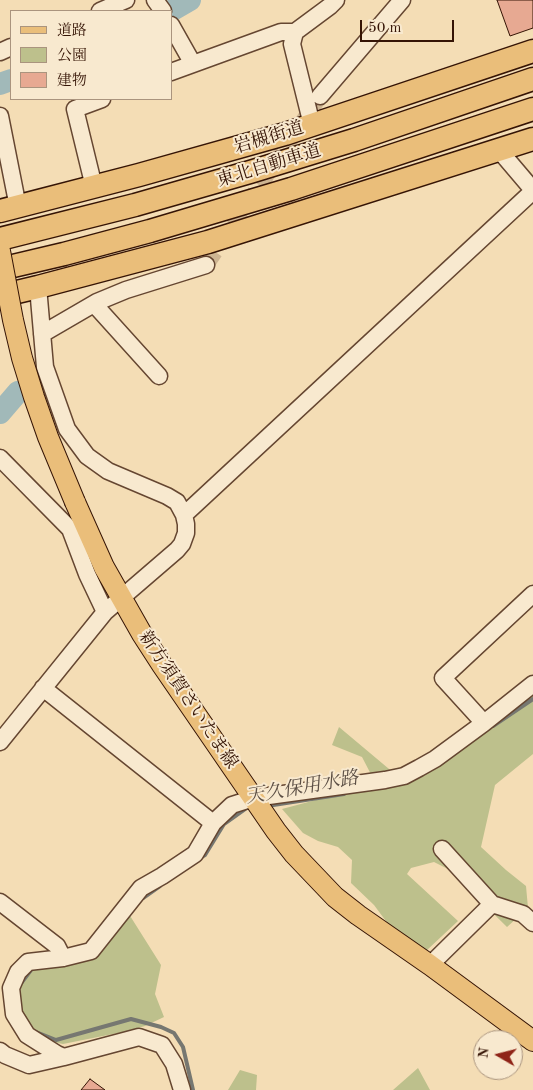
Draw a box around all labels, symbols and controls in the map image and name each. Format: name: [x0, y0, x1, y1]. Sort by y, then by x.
legend: [10, 10, 172, 100]
scale bar: [363, 10, 457, 42]
text: 50 m: [368, 21, 402, 36]
text: 道路: [57, 24, 87, 39]
text: 公園: [57, 49, 87, 64]
text: 建物: [57, 74, 87, 89]
street label: 岩槻街道: [231, 117, 307, 159]
street label: 東北自動車道: [214, 140, 324, 192]
street label: 新方須賀さいたま線: [134, 627, 242, 773]
water label: 天久保用水路: [244, 767, 360, 809]
north arrow: [473, 1030, 523, 1080]
text: N: [476, 1047, 492, 1059]

